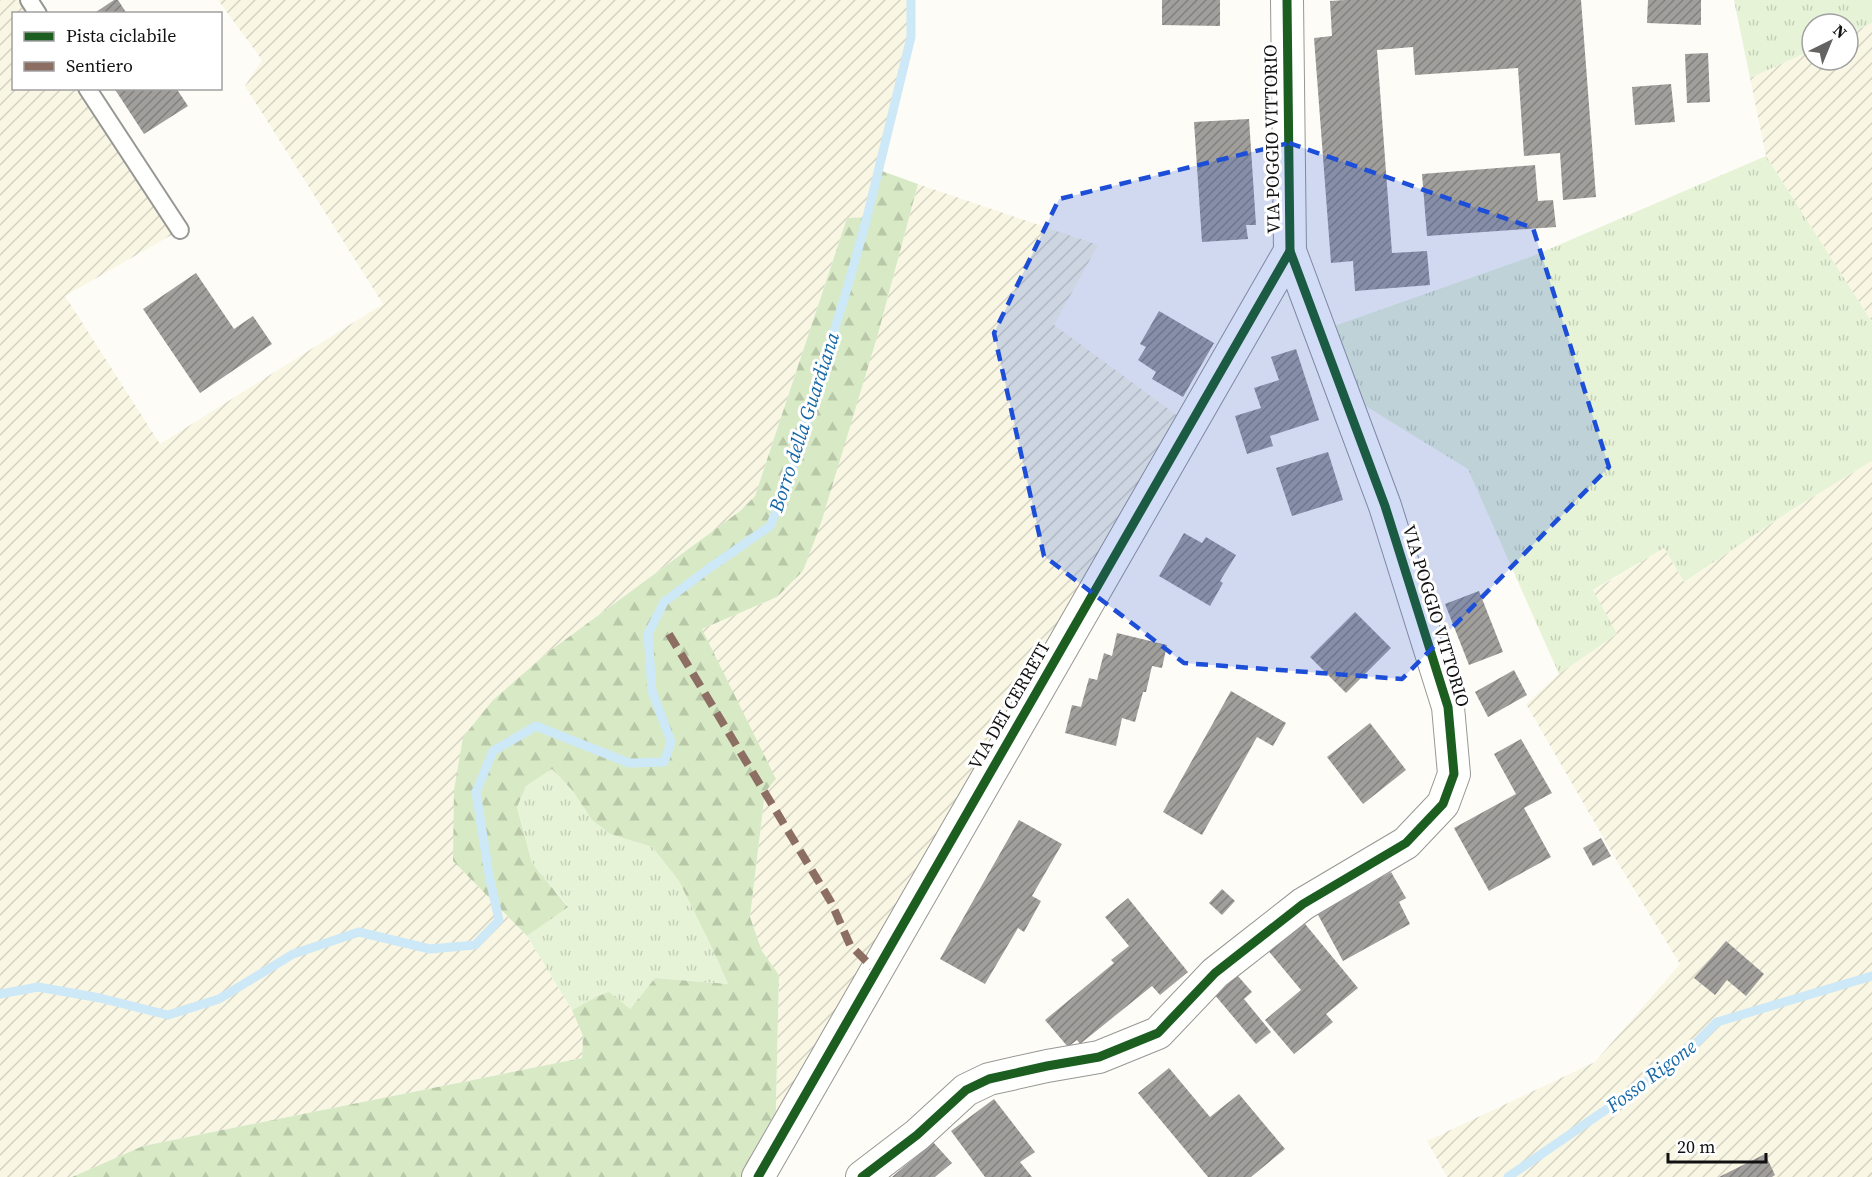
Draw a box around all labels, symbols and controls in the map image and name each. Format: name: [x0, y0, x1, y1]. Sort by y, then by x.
legend: [12, 12, 222, 90]
north arrow: [1800, 12, 1860, 72]
text: N: [1828, 19, 1852, 43]
text: Pista ciclabile: [66, 23, 177, 48]
street label: VIA POGGIO VITTORIO: [1257, 44, 1286, 234]
text: Sentiero: [66, 53, 133, 78]
water label: Borro della Guardiana: [761, 328, 846, 516]
street label: VIA POGGIO VITTORIO: [1397, 522, 1476, 710]
street label: VIA DEI CERRETI: [962, 638, 1055, 774]
water label: Fosso Rigone: [1599, 1033, 1702, 1120]
scale bar: [1668, 1126, 1766, 1164]
text: 20 m: [1677, 1134, 1715, 1159]

